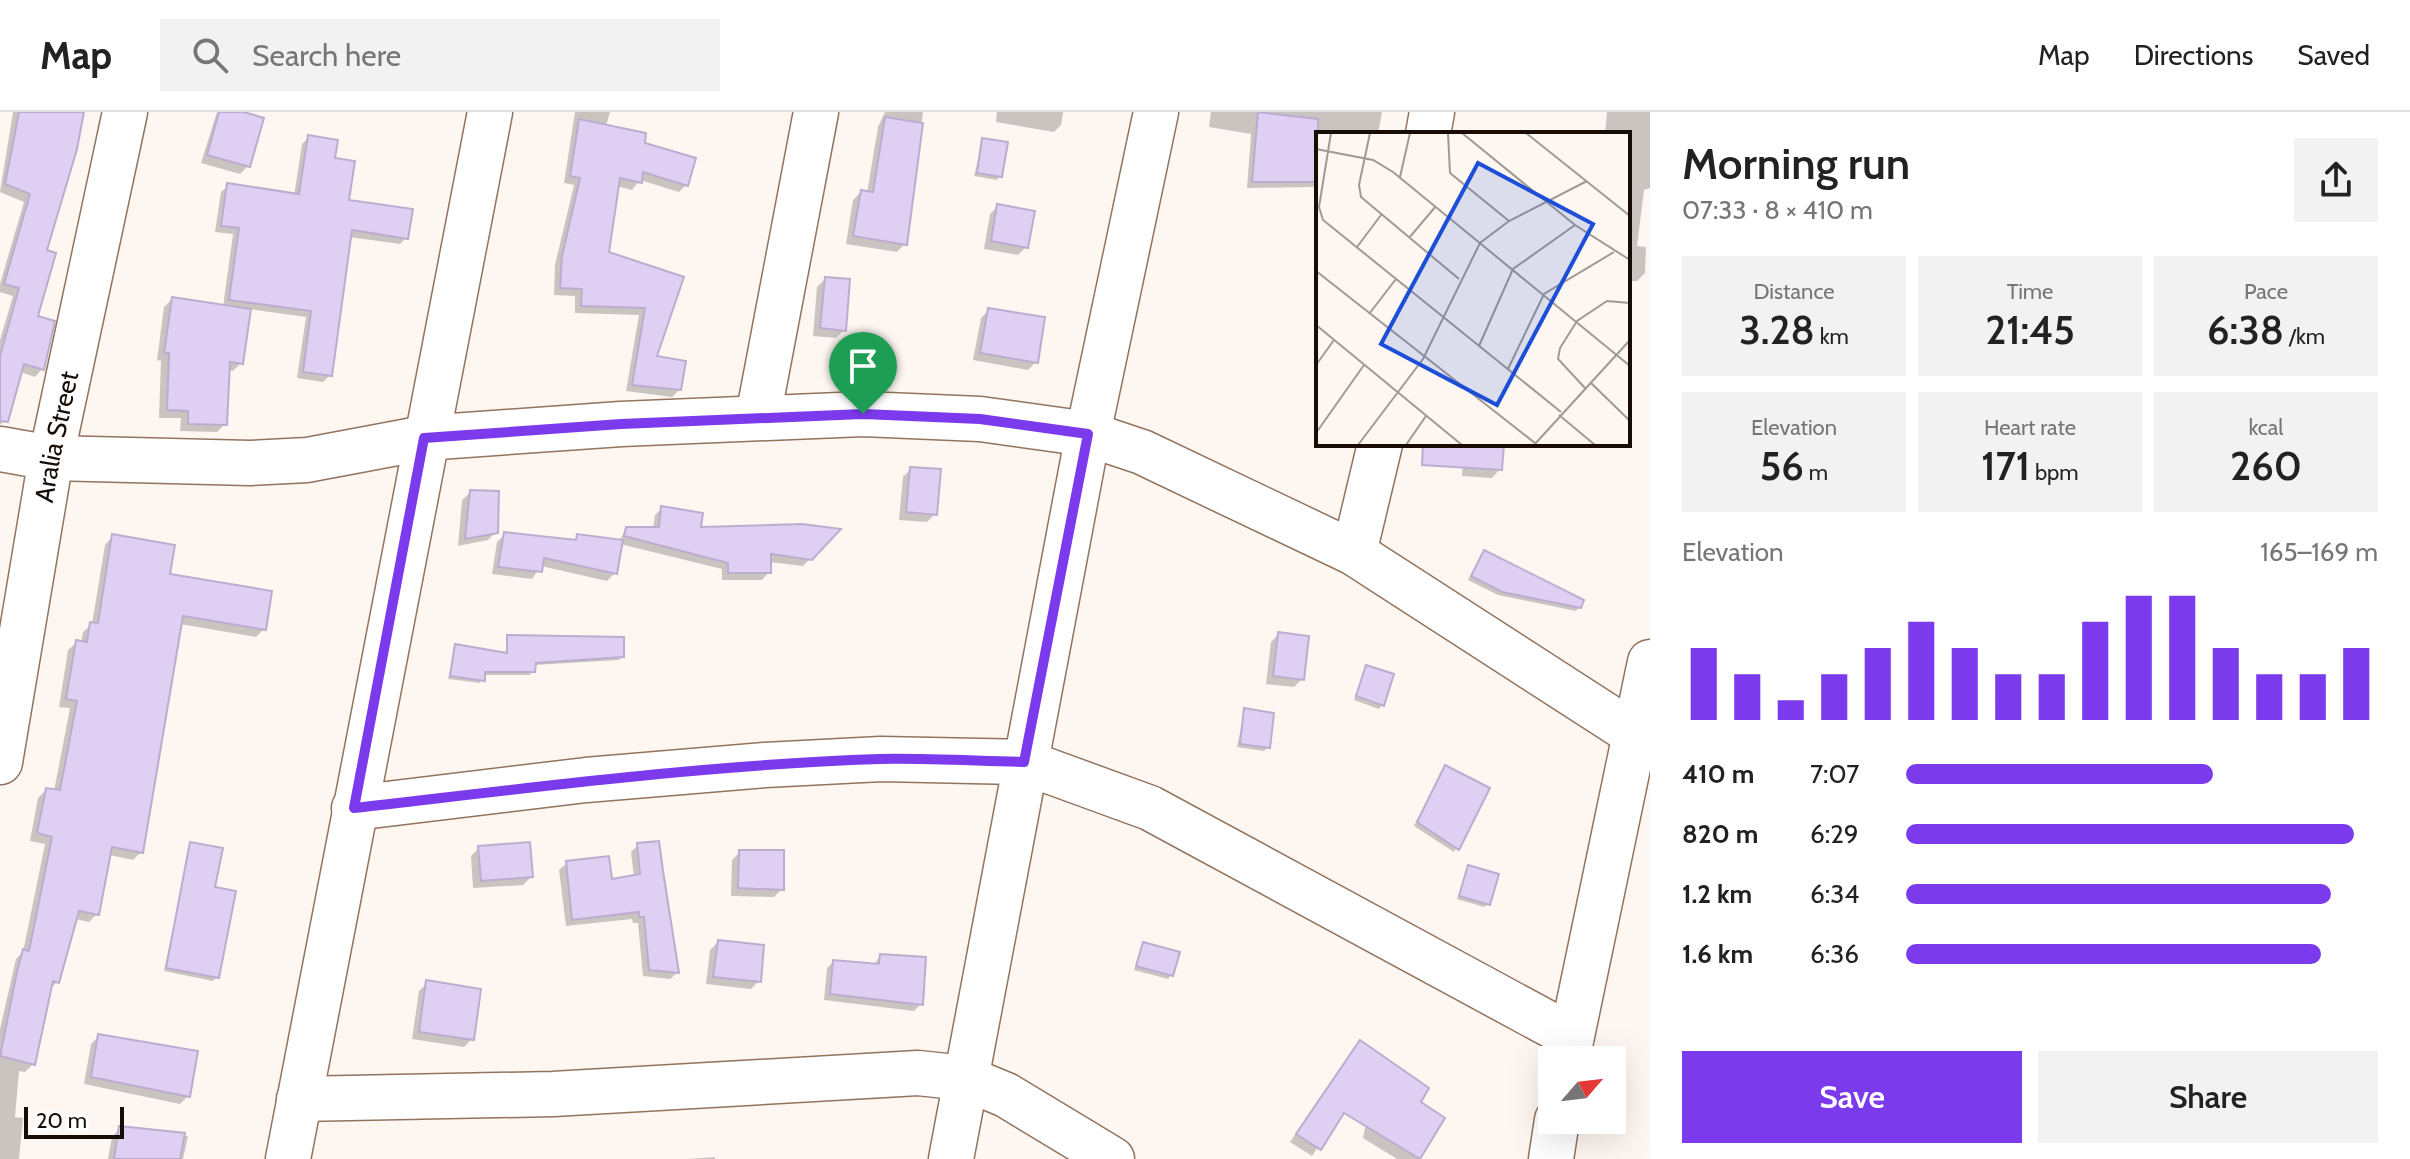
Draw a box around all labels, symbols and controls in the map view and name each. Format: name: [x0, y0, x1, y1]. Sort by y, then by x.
search box: [160, 19, 720, 91]
text: Map: [40, 32, 112, 79]
icon: search: [188, 33, 232, 77]
text: Search here: [252, 37, 401, 74]
text: Map: [2038, 38, 2090, 72]
text: Directions: [2134, 38, 2253, 72]
text: Saved: [2297, 38, 2370, 72]
inset map: [1316, 132, 1630, 446]
text: Morning run: [1682, 137, 1910, 190]
button: share: [2294, 138, 2378, 222]
text: 07:33 · 8 × 410 m: [1682, 194, 1873, 226]
text: Distance: [1754, 278, 1834, 305]
text: Time: [2007, 278, 2053, 305]
text: Pace: [2244, 278, 2288, 305]
text: 3.28: [1739, 305, 1815, 354]
text: 21:45: [1985, 305, 2075, 354]
text: 6:38: [2207, 305, 2284, 354]
text: km: [1815, 323, 1849, 350]
text: /km: [2284, 323, 2325, 350]
pin: [829, 332, 897, 414]
icon: arrive: [841, 344, 885, 388]
street label: Aralia Street: [28, 368, 85, 505]
text: Elevation: [1751, 414, 1837, 441]
text: Heart rate: [1984, 414, 2076, 441]
text: kcal: [2248, 414, 2284, 441]
text: 56: [1760, 441, 1804, 490]
text: 171: [1981, 441, 2030, 490]
text: 260: [2230, 441, 2302, 490]
text: m: [1804, 459, 1828, 486]
text: bpm: [2030, 459, 2079, 486]
text: Elevation: [1682, 536, 1784, 568]
text: 165–169 m: [2260, 536, 2378, 568]
text: 410 m: [1682, 758, 1754, 790]
text: 7:07: [1810, 758, 1859, 790]
text: 820 m: [1682, 818, 1758, 850]
text: 6:29: [1810, 818, 1859, 850]
text: 1.2 km: [1682, 878, 1752, 910]
text: 6:34: [1810, 878, 1859, 910]
text: 1.6 km: [1682, 938, 1753, 970]
text: 6:36: [1810, 938, 1859, 970]
north arrow: [1538, 1046, 1626, 1134]
map controls: [1538, 1046, 1626, 1134]
button: Save: [1682, 1051, 2022, 1143]
button: Share: [2038, 1051, 2378, 1143]
scale bar: [24, 1103, 124, 1139]
text: 20 m: [36, 1107, 87, 1134]

